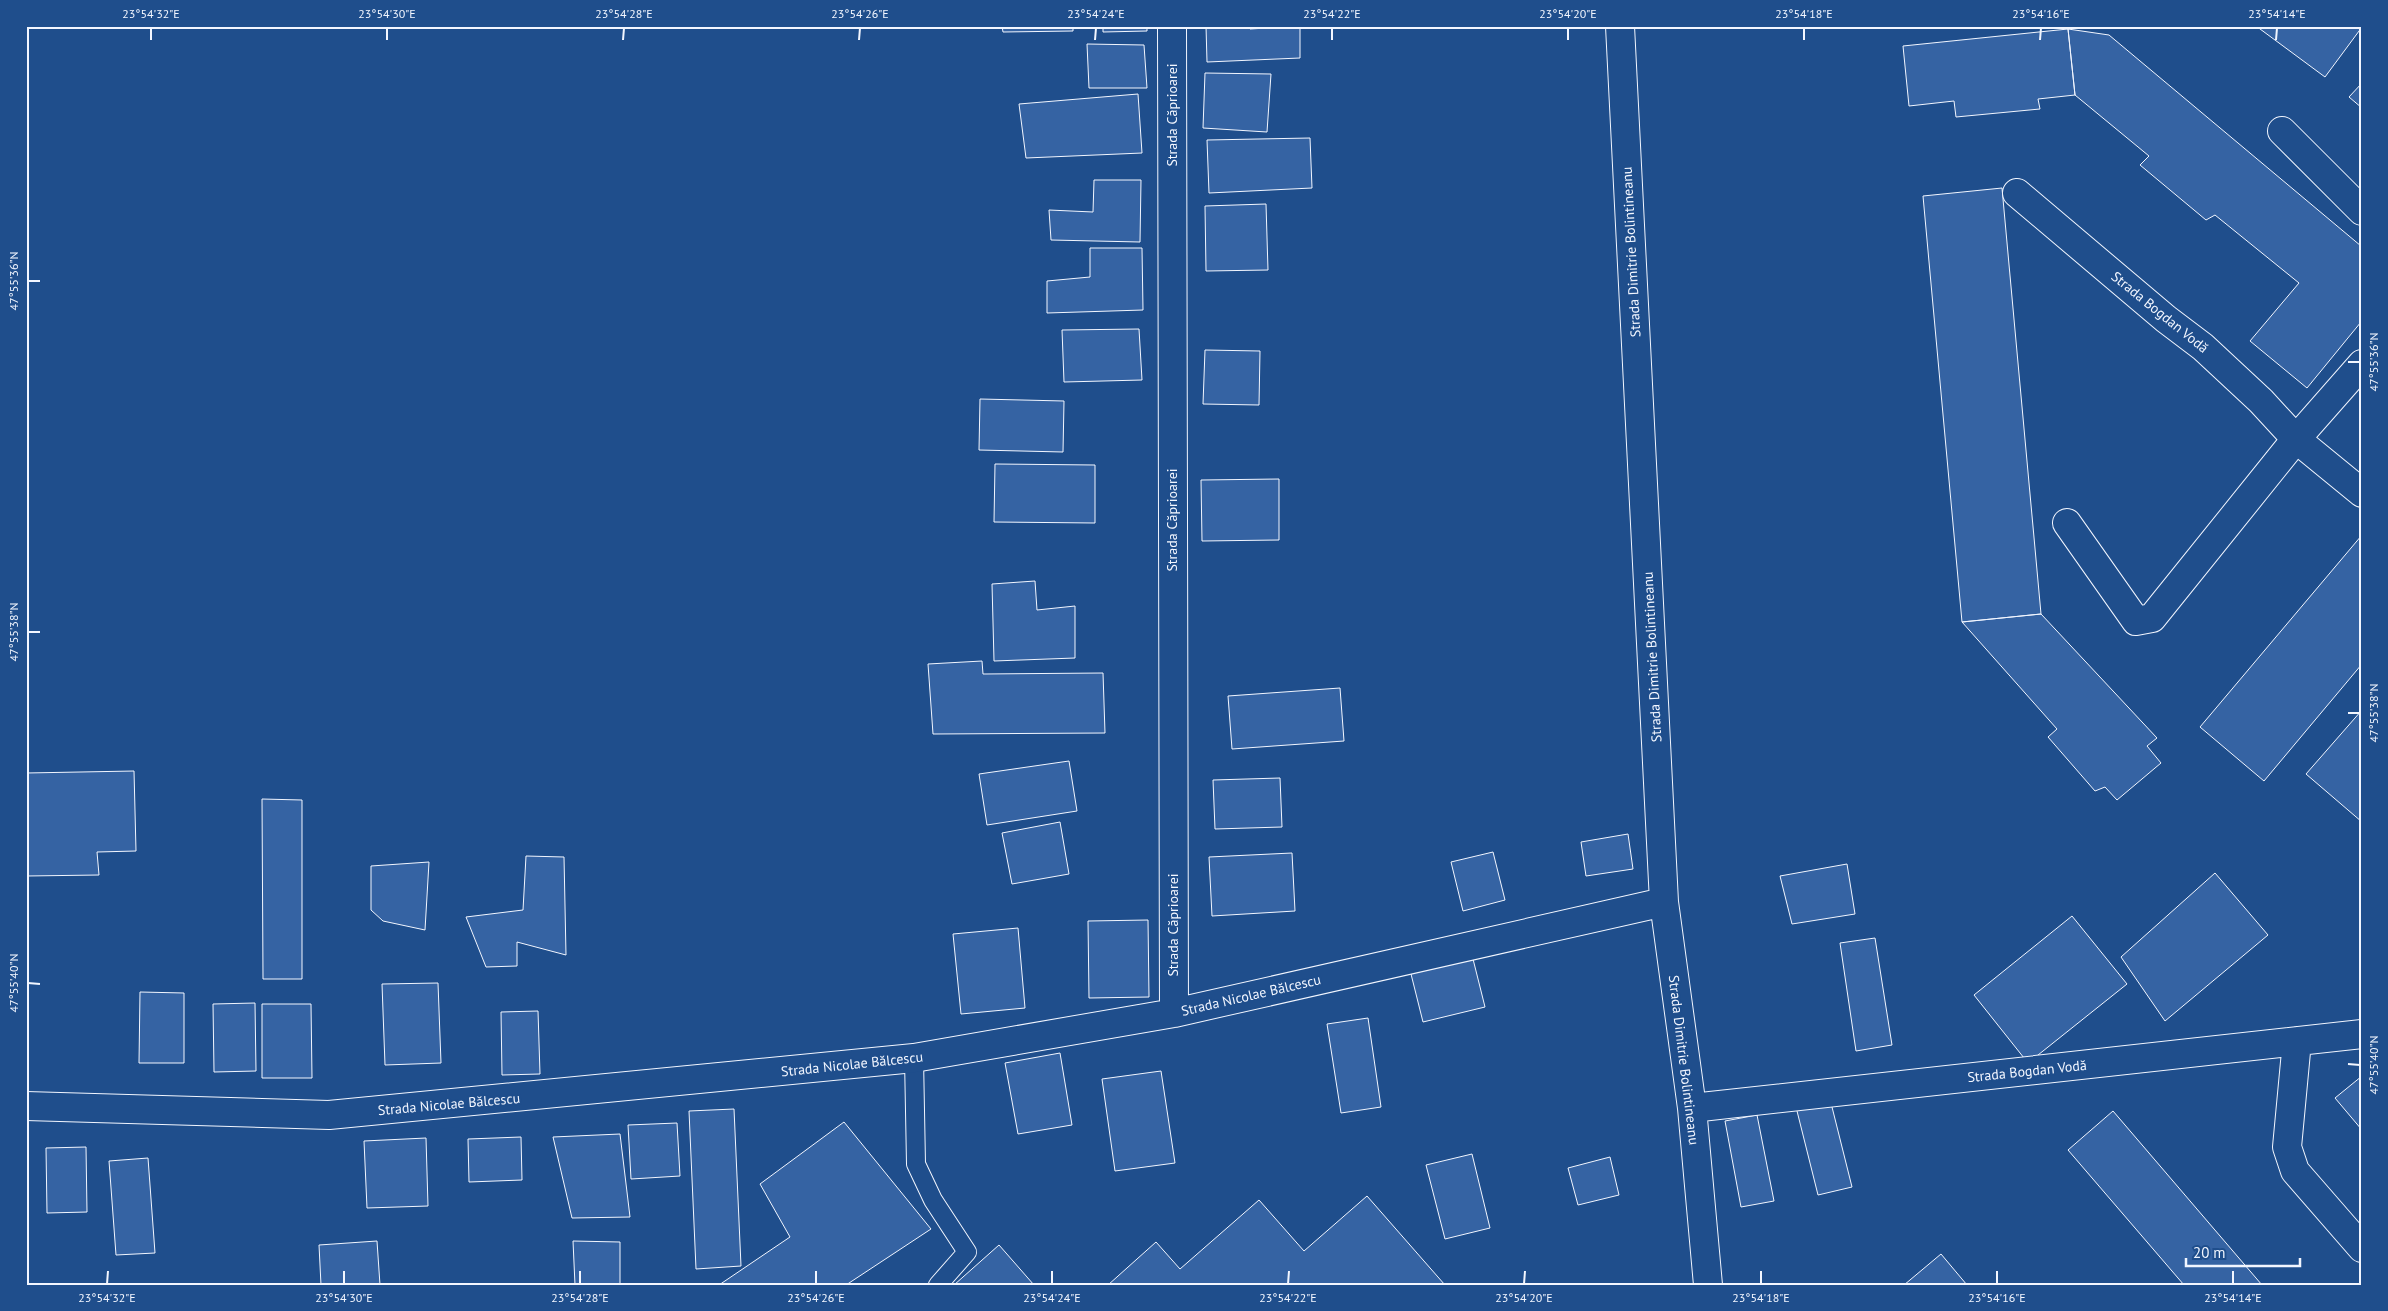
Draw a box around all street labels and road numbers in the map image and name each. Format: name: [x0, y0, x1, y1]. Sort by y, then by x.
street label: Strada Căprioarei: [1163, 63, 1181, 167]
street label: Strada Dimitrie Bolintineanu: [1618, 166, 1644, 338]
street label: Strada Bogdan Vodă: [2108, 267, 2212, 357]
street label: Strada Căprioarei: [1163, 468, 1181, 572]
street label: Strada Dimitrie Bolintineanu: [1639, 571, 1665, 743]
street label: Strada Căprioarei: [1164, 873, 1182, 977]
street label: Strada Nicolae Bălcescu: [1179, 970, 1323, 1020]
street label: Strada Dimitrie Bolintineanu: [1665, 974, 1703, 1146]
street label: Strada Nicolae Bălcescu: [780, 1048, 924, 1080]
street label: Strada Bogdan Vodă: [1966, 1056, 2088, 1086]
street label: Strada Nicolae Bălcescu: [377, 1089, 521, 1119]

